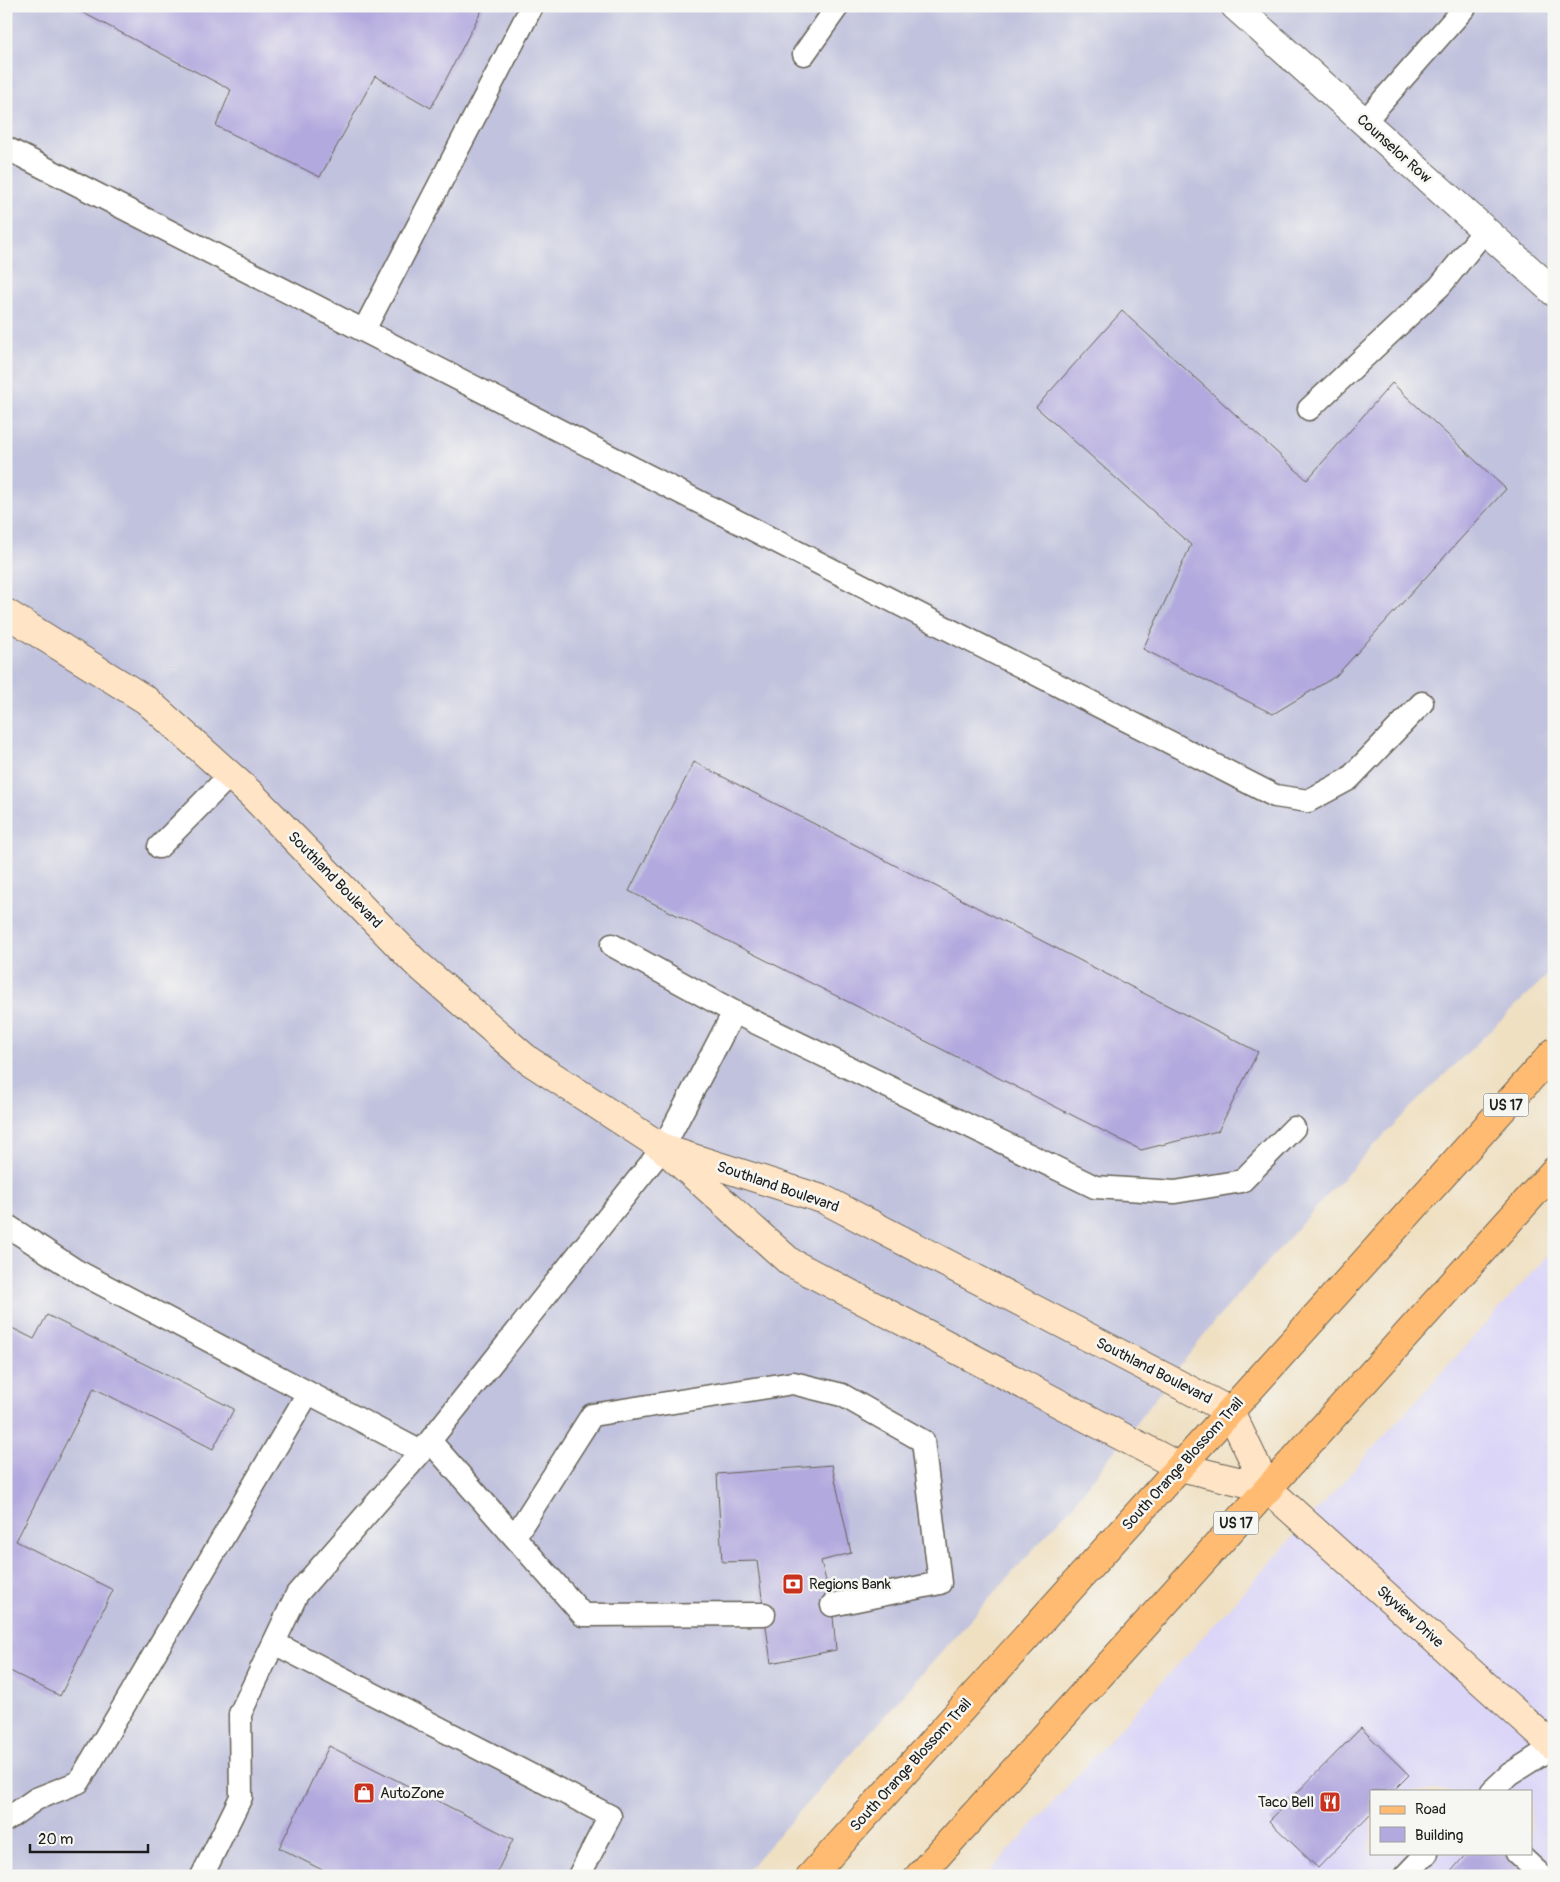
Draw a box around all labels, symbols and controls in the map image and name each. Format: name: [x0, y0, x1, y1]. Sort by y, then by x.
street label: Counselor Row: [1353, 110, 1435, 188]
street label: Southland Boulevard: [284, 827, 386, 933]
road number: US 17: [1484, 1094, 1528, 1116]
street label: Southland Boulevard: [714, 1157, 842, 1217]
street label: Southland Boulevard: [1093, 1334, 1215, 1408]
street label: South Orange Blossom Trail: [1118, 1393, 1248, 1535]
road number: US 17: [1214, 1512, 1258, 1535]
bank icon: Regions Bank: [781, 1572, 805, 1596]
place label: Regions Bank: [809, 1575, 892, 1594]
street label: Skyview Drive: [1373, 1582, 1448, 1652]
street label: South Orange Blossom Trail: [846, 1694, 976, 1836]
shop icon: AutoZone: [352, 1781, 376, 1805]
place label: AutoZone: [380, 1784, 445, 1803]
restaurant icon: Taco Bell: [1318, 1790, 1342, 1814]
legend: [1370, 1790, 1532, 1854]
place label: Taco Bell: [1258, 1793, 1314, 1812]
text: Road: [1415, 1800, 1446, 1819]
scale bar: [30, 1822, 148, 1854]
text: Building: [1415, 1826, 1463, 1845]
text: 20 m: [38, 1830, 73, 1849]

